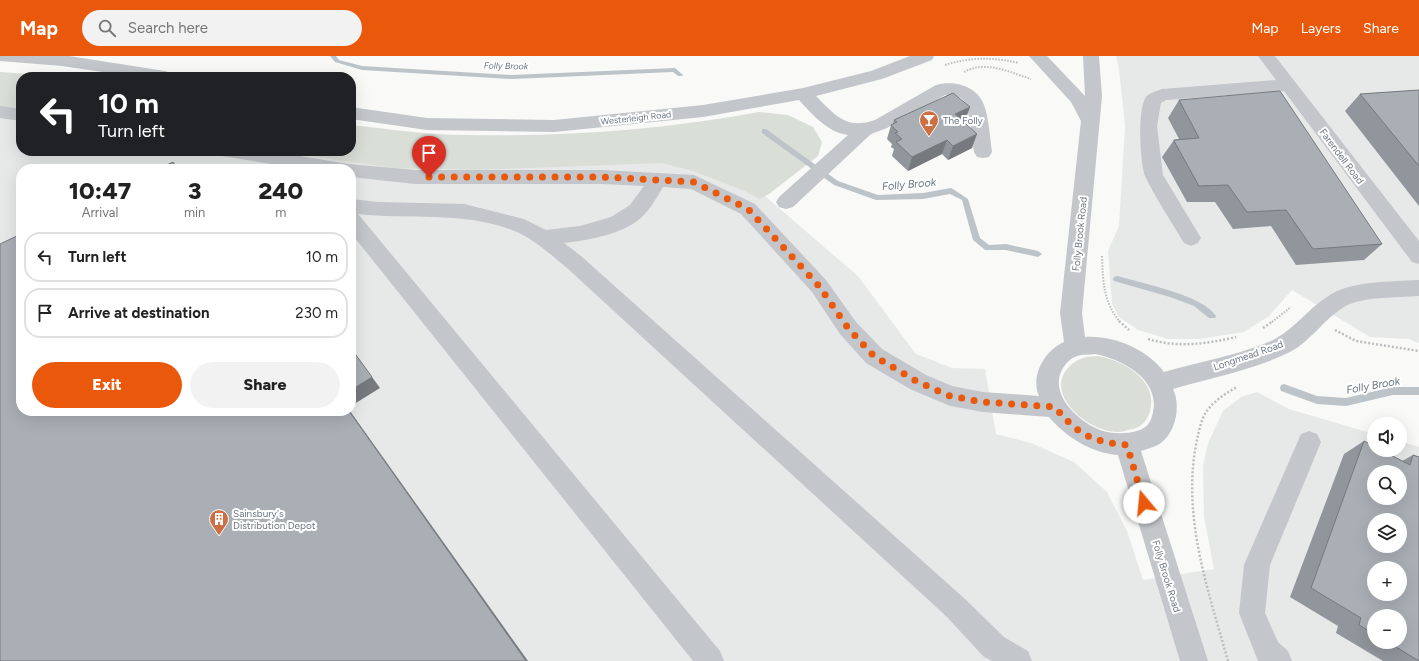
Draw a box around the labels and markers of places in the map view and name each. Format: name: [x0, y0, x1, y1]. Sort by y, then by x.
bar icon: The Folly: [918, 109, 940, 137]
place label: The Folly: [943, 114, 984, 127]
pin: [412, 136, 446, 177]
place label: Sainsbury's Distribution Depot: [233, 507, 316, 532]
building icon: Sainsbury's Distribution Depot: [208, 508, 230, 536]

